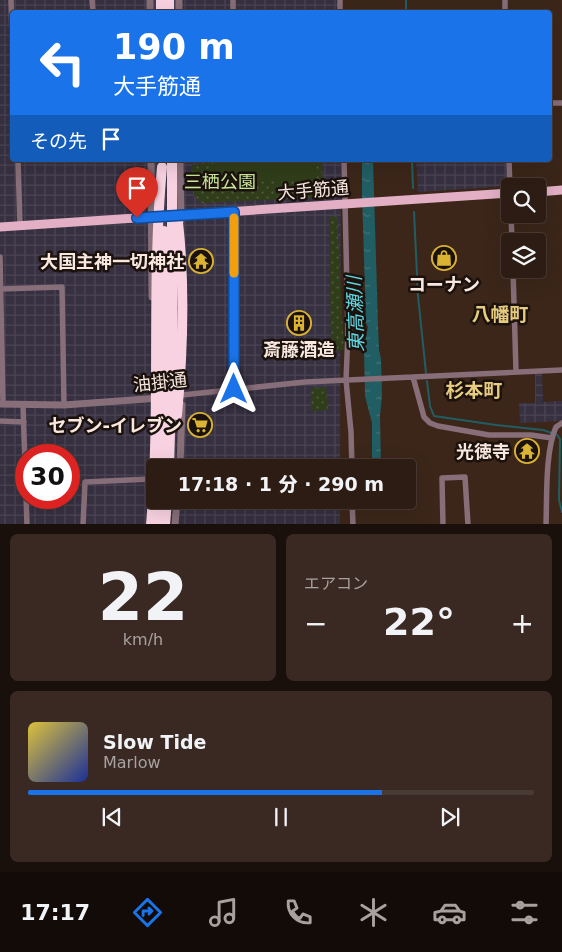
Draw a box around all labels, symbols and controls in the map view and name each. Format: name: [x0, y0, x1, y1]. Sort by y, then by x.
text: 190 m: [113, 27, 235, 67]
icon: left: [30, 30, 95, 95]
text: 大手筋通: [113, 74, 201, 99]
icon: arrive: [97, 125, 125, 153]
text: その先: [30, 130, 87, 152]
pin: [116, 167, 158, 218]
park label: 三栖公園: [184, 171, 256, 192]
icon: arrive: [123, 174, 151, 202]
street label: 大手筋通: [276, 176, 350, 204]
map controls: [501, 178, 546, 278]
button: search: [501, 178, 546, 223]
button: layers: [501, 233, 546, 278]
shop icon: コーナン: [431, 245, 457, 271]
temple icon: 大国主神一切神社: [188, 248, 214, 274]
place label: 大国主神一切神社: [40, 251, 184, 272]
water label: 東高瀬川: [343, 274, 367, 352]
place label: コーナン: [408, 274, 480, 295]
district label: 八幡町: [471, 303, 529, 325]
building icon: 斎藤酒造: [286, 310, 312, 336]
place label: 斎藤酒造: [263, 339, 335, 360]
position arrow: [207, 362, 259, 414]
street label: 油掛通: [132, 369, 188, 395]
district label: 杉本町: [445, 379, 503, 401]
supermarket icon: セブン-イレブン: [187, 412, 213, 438]
place label: セブン-イレブン: [49, 415, 182, 436]
temple icon: 光徳寺: [514, 438, 540, 464]
place label: 光徳寺: [456, 441, 510, 462]
speed limit sign: 30: [15, 444, 80, 509]
text: 17:18 · 1 分 · 290 m: [178, 473, 384, 495]
text: 22: [98, 560, 188, 635]
text: エアコン: [304, 574, 368, 593]
text: 22°: [383, 600, 455, 644]
text: −: [304, 607, 327, 640]
text: +: [511, 607, 534, 640]
text: km/h: [123, 630, 163, 649]
text: Slow Tide: [103, 731, 206, 753]
text: Marlow: [103, 753, 161, 772]
icon: previous: [98, 803, 126, 831]
icon: pause: [267, 803, 295, 831]
icon: next: [436, 803, 464, 831]
icon: directions: [130, 895, 165, 930]
icon: music: [206, 895, 241, 930]
icon: phone: [281, 895, 316, 930]
icon: climate: [356, 895, 391, 930]
icon: car: [432, 895, 467, 930]
icon: filters: [507, 895, 542, 930]
text: 17:17: [20, 900, 90, 925]

